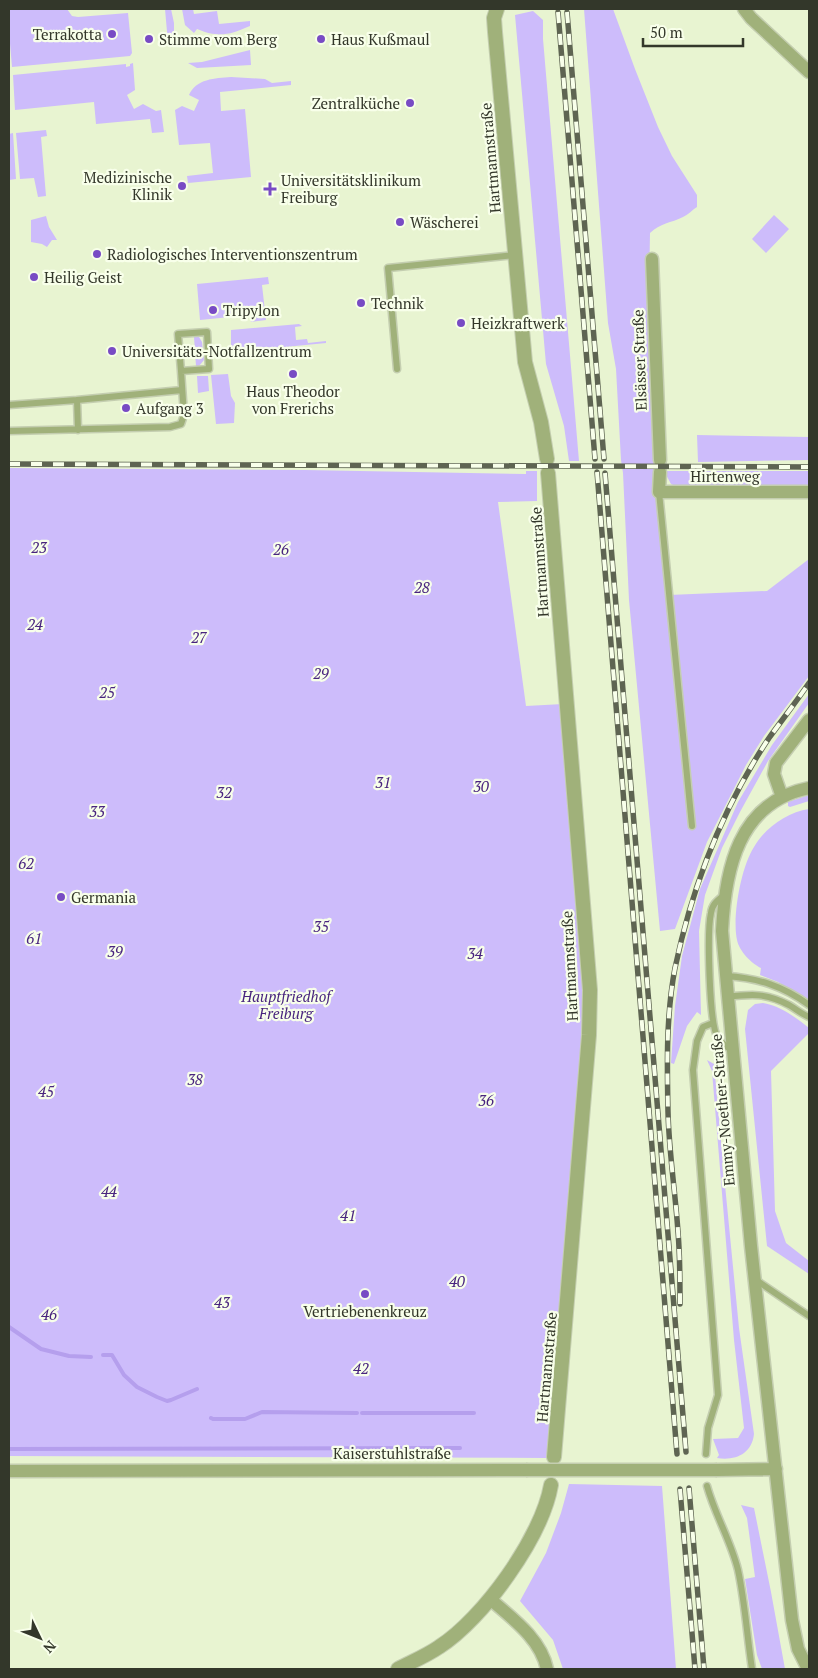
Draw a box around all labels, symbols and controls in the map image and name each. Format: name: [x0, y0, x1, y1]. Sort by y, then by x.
scale bar: [643, 15, 743, 47]
text: 50 m: [650, 22, 683, 42]
place label: Terrakotta: [33, 24, 102, 44]
marker: Terrakotta: [106, 28, 118, 40]
place label: Stimme vom Berg: [159, 29, 278, 49]
place label: Haus Kußmaul: [331, 29, 430, 49]
marker: Stimme vom Berg: [143, 33, 155, 45]
marker: Haus Kußmaul: [315, 33, 327, 45]
place label: Zentralküche: [312, 93, 400, 113]
marker: Zentralküche: [404, 97, 416, 109]
street label: Hartmannstraße: [475, 102, 505, 214]
place label: Medizinische Klinik: [84, 167, 172, 204]
place label: Universitätsklinikum Freiburg: [281, 170, 421, 207]
marker: Medizinische Klinik: [176, 180, 188, 192]
marker: Universitätsklinikum Freiburg: [263, 182, 277, 196]
place label: Wäscherei: [410, 212, 479, 232]
marker: Wäscherei: [394, 216, 406, 228]
place label: Radiologisches Interventionszentrum: [107, 244, 358, 264]
marker: Radiologisches Interventionszentrum: [91, 248, 103, 260]
place label: Heilig Geist: [44, 267, 122, 287]
marker: Heilig Geist: [28, 271, 40, 283]
place label: Technik: [371, 293, 424, 313]
marker: Technik: [355, 297, 367, 309]
place label: Tripylon: [223, 300, 280, 320]
marker: Tripylon: [207, 304, 219, 316]
street label: Elsässer Straße: [627, 309, 651, 411]
place label: Heizkraftwerk: [471, 313, 565, 333]
marker: Heizkraftwerk: [455, 317, 467, 329]
place label: Universitäts-Notfallzentrum: [122, 341, 312, 361]
marker: Universitäts-Notfallzentrum: [106, 345, 118, 357]
marker: Haus Theodor von Frerichs: [287, 368, 299, 380]
place label: Haus Theodor von Frerichs: [246, 381, 340, 418]
place label: Aufgang 3: [136, 398, 204, 418]
marker: Aufgang 3: [120, 402, 132, 414]
street label: Hirtenweg: [690, 466, 761, 486]
street label: Hartmannstraße: [525, 506, 553, 618]
park label: 23: [30, 537, 48, 557]
park label: 26: [272, 539, 289, 559]
park label: 28: [413, 577, 430, 597]
park label: 24: [26, 614, 43, 634]
park label: 27: [190, 627, 208, 647]
park label: 29: [312, 663, 329, 683]
park label: 25: [98, 682, 116, 702]
park label: 31: [375, 772, 391, 792]
park label: 30: [473, 776, 489, 796]
park label: 32: [216, 782, 232, 802]
park label: 33: [89, 801, 106, 821]
park label: 62: [18, 853, 34, 873]
place label: Germania: [71, 887, 137, 907]
marker: Germania: [55, 891, 67, 903]
street label: Hartmannstraße: [556, 910, 582, 1022]
park label: 35: [313, 916, 330, 936]
park label: 61: [26, 928, 42, 948]
park label: 39: [107, 941, 123, 961]
park label: 34: [467, 943, 483, 963]
park label: Hauptfriedhof Freiburg: [240, 986, 333, 1023]
street label: Emmy-Noether-Straße: [705, 1033, 739, 1187]
park label: 38: [187, 1069, 203, 1089]
park label: 45: [37, 1081, 55, 1101]
park label: 36: [478, 1090, 494, 1110]
park label: 44: [100, 1181, 117, 1201]
park label: 41: [339, 1205, 356, 1225]
park label: 40: [448, 1271, 465, 1291]
marker: Vertriebenenkreuz: [359, 1288, 371, 1300]
park label: 43: [213, 1292, 231, 1312]
place label: Vertriebenenkreuz: [303, 1301, 427, 1321]
park label: 46: [40, 1304, 57, 1324]
street label: Hartmannstraße: [531, 1311, 561, 1423]
park label: 42: [352, 1358, 369, 1378]
street label: Kaiserstuhlstraße: [333, 1443, 451, 1463]
north arrow: [15, 1613, 65, 1663]
text: N: [39, 1637, 60, 1658]

